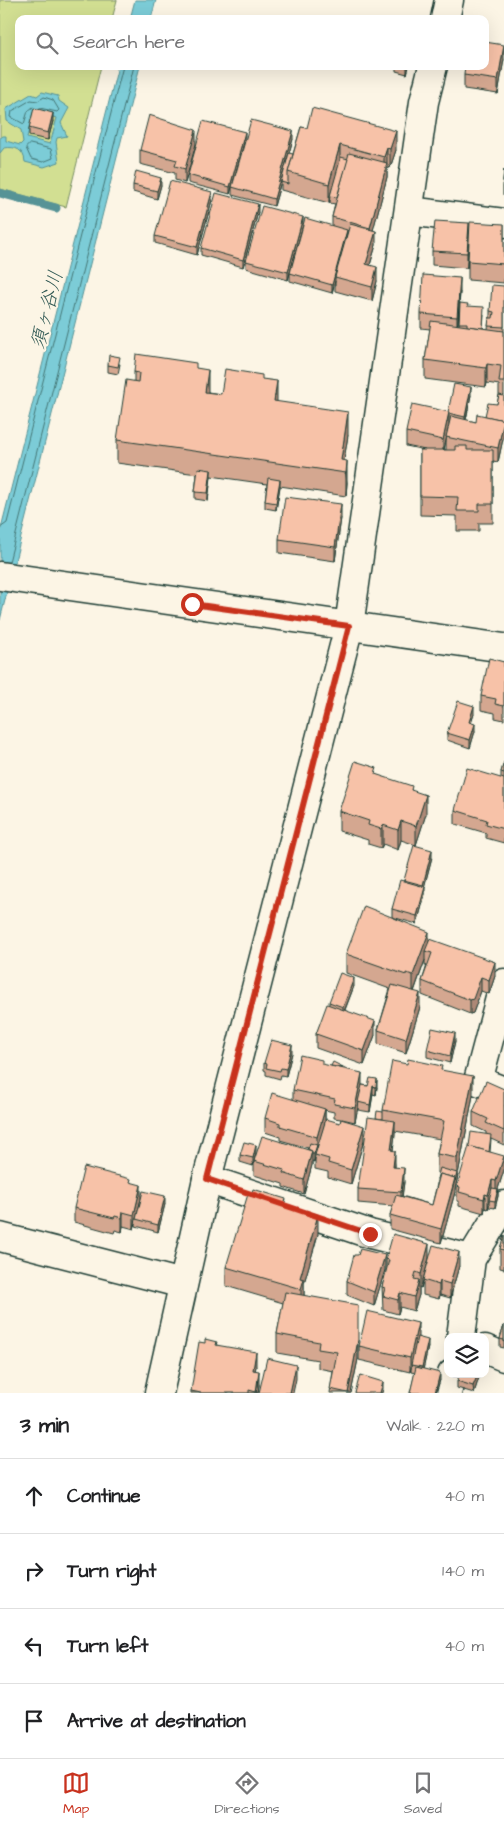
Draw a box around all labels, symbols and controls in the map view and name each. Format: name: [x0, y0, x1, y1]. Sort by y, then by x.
search box: [15, 15, 489, 70]
icon: search: [33, 29, 61, 57]
text: Search here: [73, 29, 185, 56]
water label: 須ヶ谷川: [24, 268, 70, 352]
route start: [181, 593, 204, 616]
route end: [359, 1223, 382, 1246]
map controls: [444, 1333, 489, 1378]
button: layers: [444, 1333, 489, 1378]
text: 3 min: [20, 1411, 69, 1440]
text: Walk · 220 m: [386, 1415, 484, 1437]
icon: ahead: [20, 1482, 48, 1510]
text: Continue: [67, 1483, 141, 1510]
text: 40 m: [444, 1485, 484, 1507]
icon: right: [20, 1557, 48, 1585]
text: Turn right: [67, 1558, 156, 1585]
text: 140 m: [442, 1560, 484, 1582]
icon: left: [20, 1632, 48, 1660]
text: Turn left: [67, 1633, 148, 1660]
text: 40 m: [444, 1635, 484, 1657]
icon: arrive: [20, 1707, 48, 1735]
text: Arrive at destination: [67, 1708, 246, 1735]
tab: Map: [62, 1769, 90, 1819]
tab: Directions: [214, 1769, 279, 1819]
tab: Saved: [404, 1769, 442, 1819]

